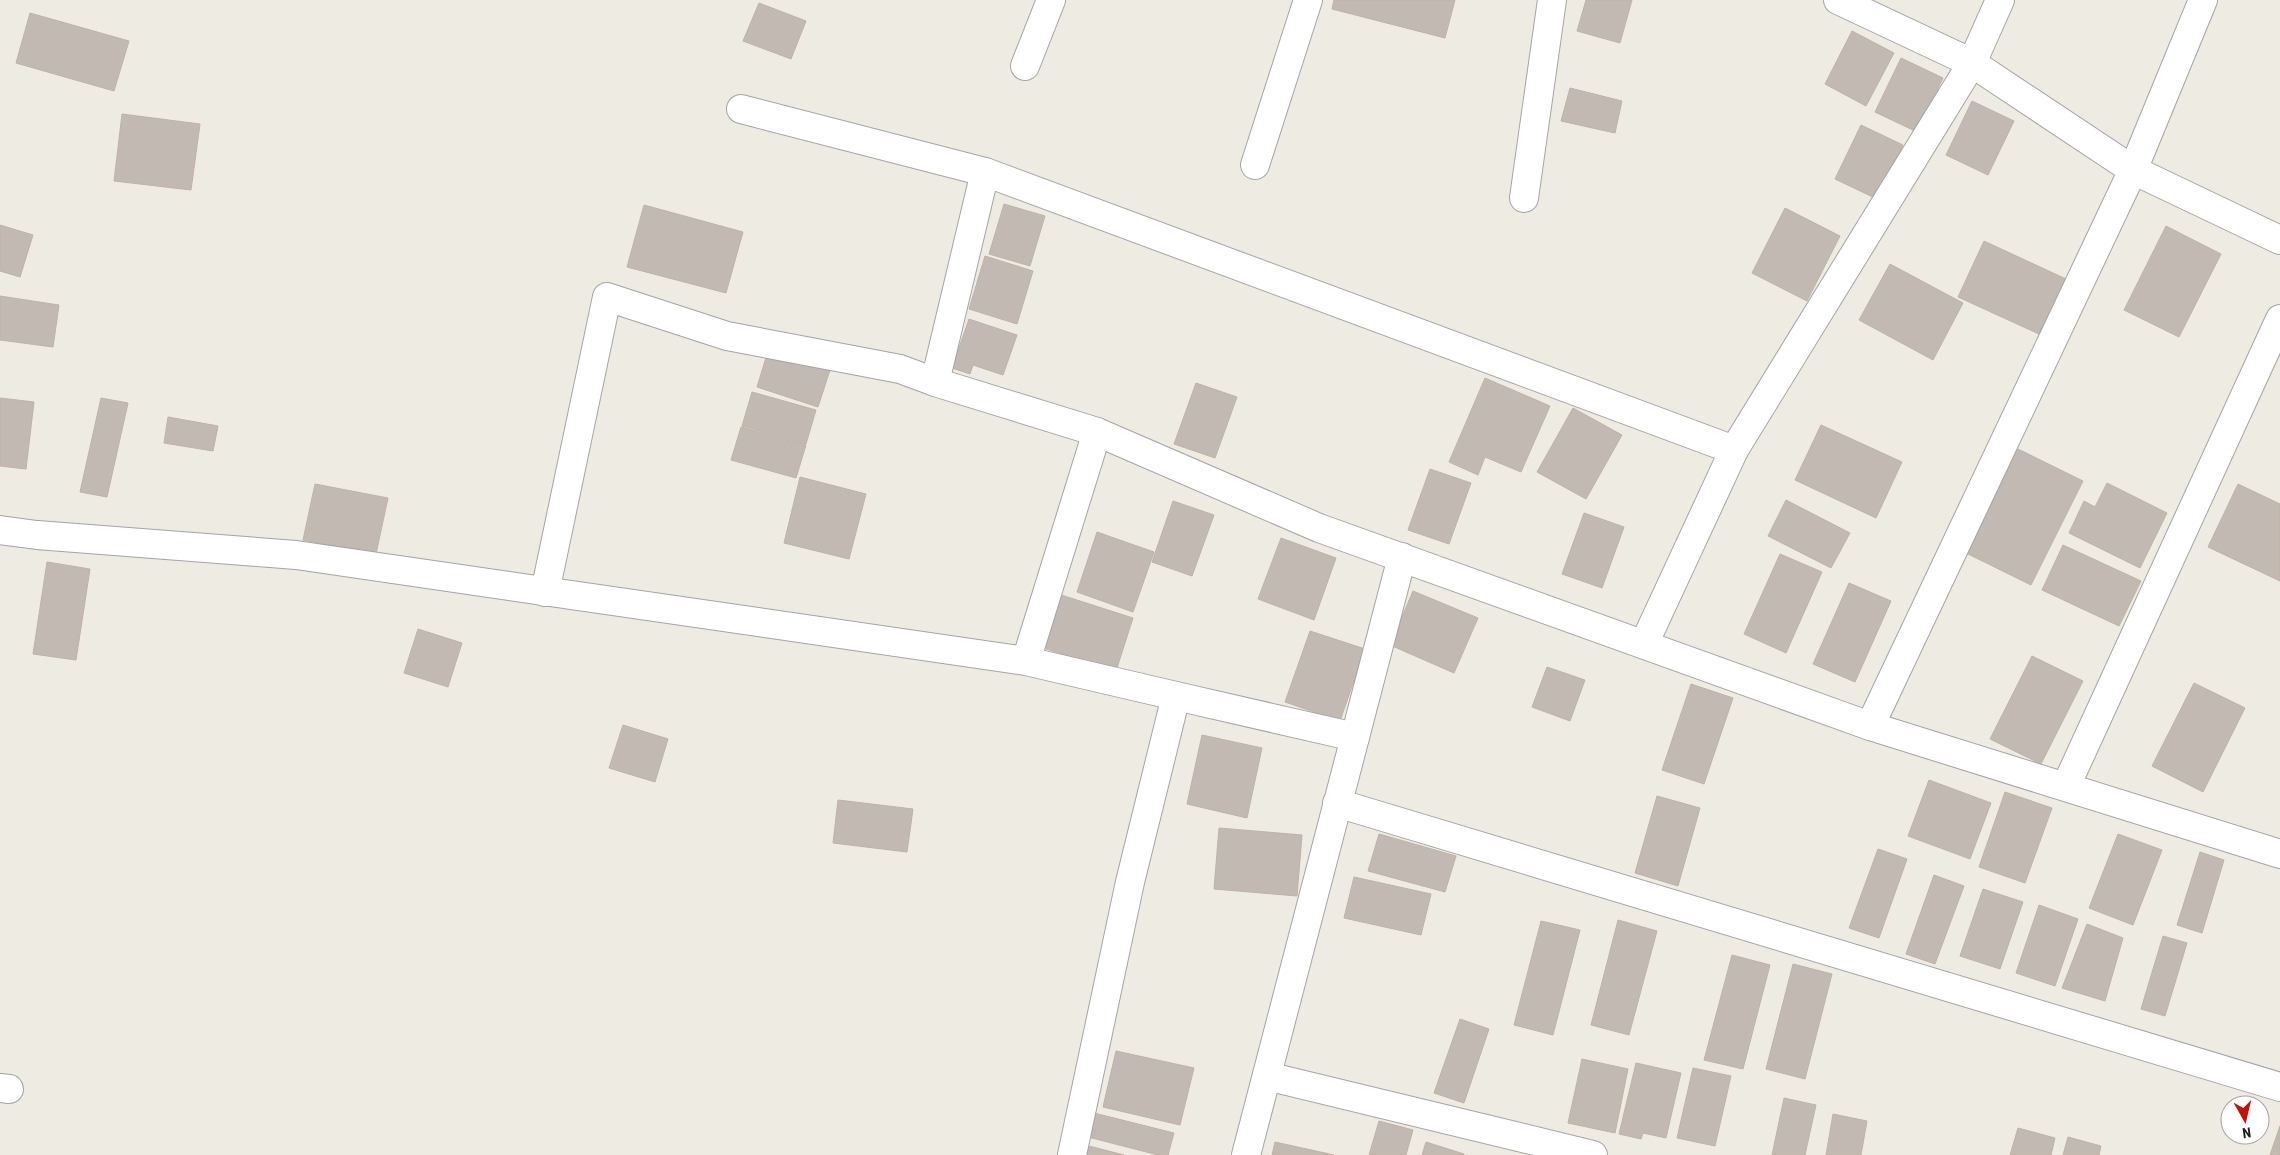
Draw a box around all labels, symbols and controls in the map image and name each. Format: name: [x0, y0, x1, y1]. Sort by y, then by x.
north arrow: [2220, 1095, 2270, 1145]
text: N: [2241, 1124, 2252, 1141]

